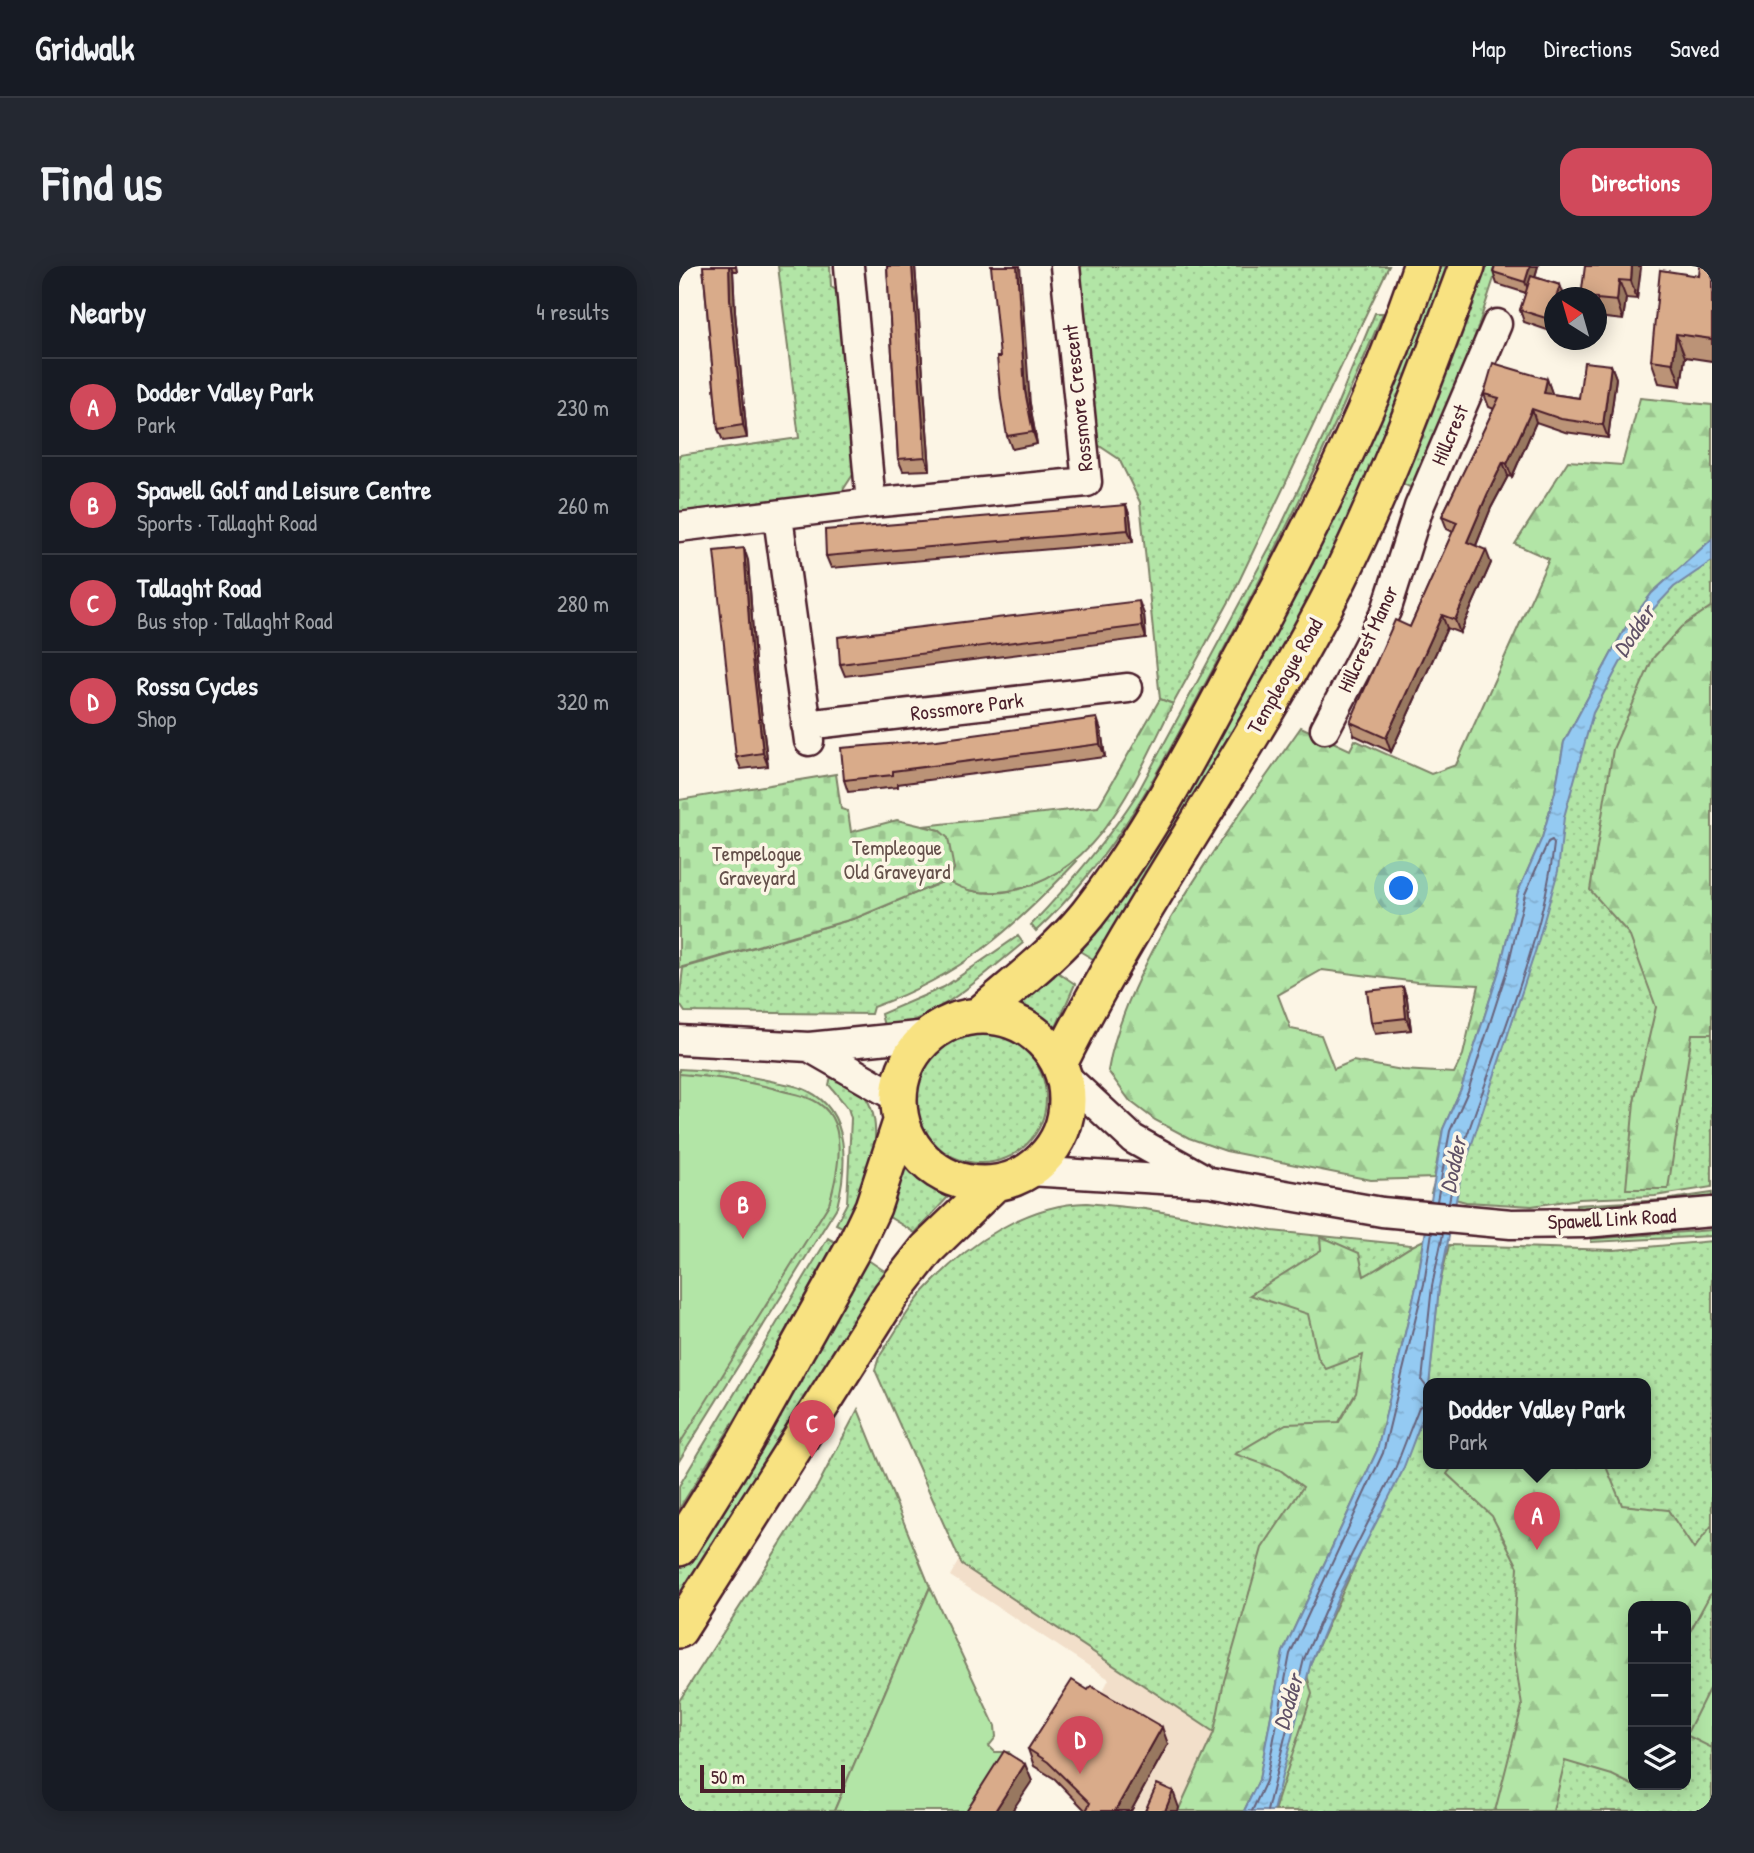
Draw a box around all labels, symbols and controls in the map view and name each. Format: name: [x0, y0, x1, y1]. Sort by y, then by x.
text: Gridwalk: [35, 26, 135, 70]
text: Map: [1472, 32, 1506, 64]
text: Directions: [1544, 32, 1632, 64]
text: Saved: [1670, 32, 1719, 64]
button: Directions: [1560, 148, 1712, 216]
text: Find us: [42, 149, 162, 215]
north arrow: [1544, 287, 1607, 350]
text: Nearby: [70, 292, 146, 332]
text: 4 results: [536, 296, 609, 327]
street label: Rossmore Crescent: [1055, 322, 1100, 473]
text: Dodder Valley Park: [137, 374, 313, 409]
text: A: [87, 392, 99, 423]
text: 230 m: [557, 392, 609, 423]
street label: Hillcrest: [1424, 399, 1476, 470]
text: Park: [137, 409, 175, 440]
text: Spawell Golf and Leisure Centre: [137, 472, 431, 507]
text: B: [87, 490, 99, 521]
text: 260 m: [558, 490, 609, 521]
text: Sports · Tallaght Road: [137, 507, 317, 538]
text: Tallaght Road: [137, 570, 261, 605]
street label: Hillcrest Manor: [1330, 581, 1405, 697]
text: C: [87, 588, 99, 619]
text: 280 m: [557, 588, 609, 619]
water label: Dodder: [1605, 596, 1664, 663]
text: Bus stop · Tallaght Road: [137, 605, 333, 636]
street label: Templeogue Road: [1240, 613, 1329, 739]
text: Rossa Cycles: [137, 668, 258, 703]
street label: Rossmore Park: [909, 685, 1025, 728]
text: D: [88, 686, 98, 717]
text: 320 m: [557, 686, 609, 717]
text: Shop: [137, 703, 176, 734]
park label: Templeogue Old Graveyard: [844, 833, 950, 886]
park label: Tempelogue Graveyard: [712, 839, 802, 892]
your location: [1384, 871, 1418, 905]
water label: Dodder: [1432, 1131, 1474, 1196]
pin: B: [720, 1181, 766, 1239]
street label: Spawell Link Road: [1547, 1201, 1677, 1236]
popup: [1423, 1378, 1651, 1469]
text: Dodder Valley Park: [1449, 1391, 1625, 1426]
pin: C: [789, 1400, 835, 1458]
text: Park: [1449, 1426, 1487, 1457]
pin: A: [1514, 1492, 1560, 1550]
map controls: [1628, 1601, 1691, 1790]
button: +: [1628, 1601, 1691, 1664]
button: −: [1628, 1664, 1691, 1727]
water label: Dodder: [1265, 1668, 1311, 1733]
pin: D: [1057, 1716, 1103, 1774]
button: layers: [1628, 1727, 1691, 1790]
scale bar: [700, 1762, 845, 1794]
text: 50 m: [711, 1764, 745, 1790]

